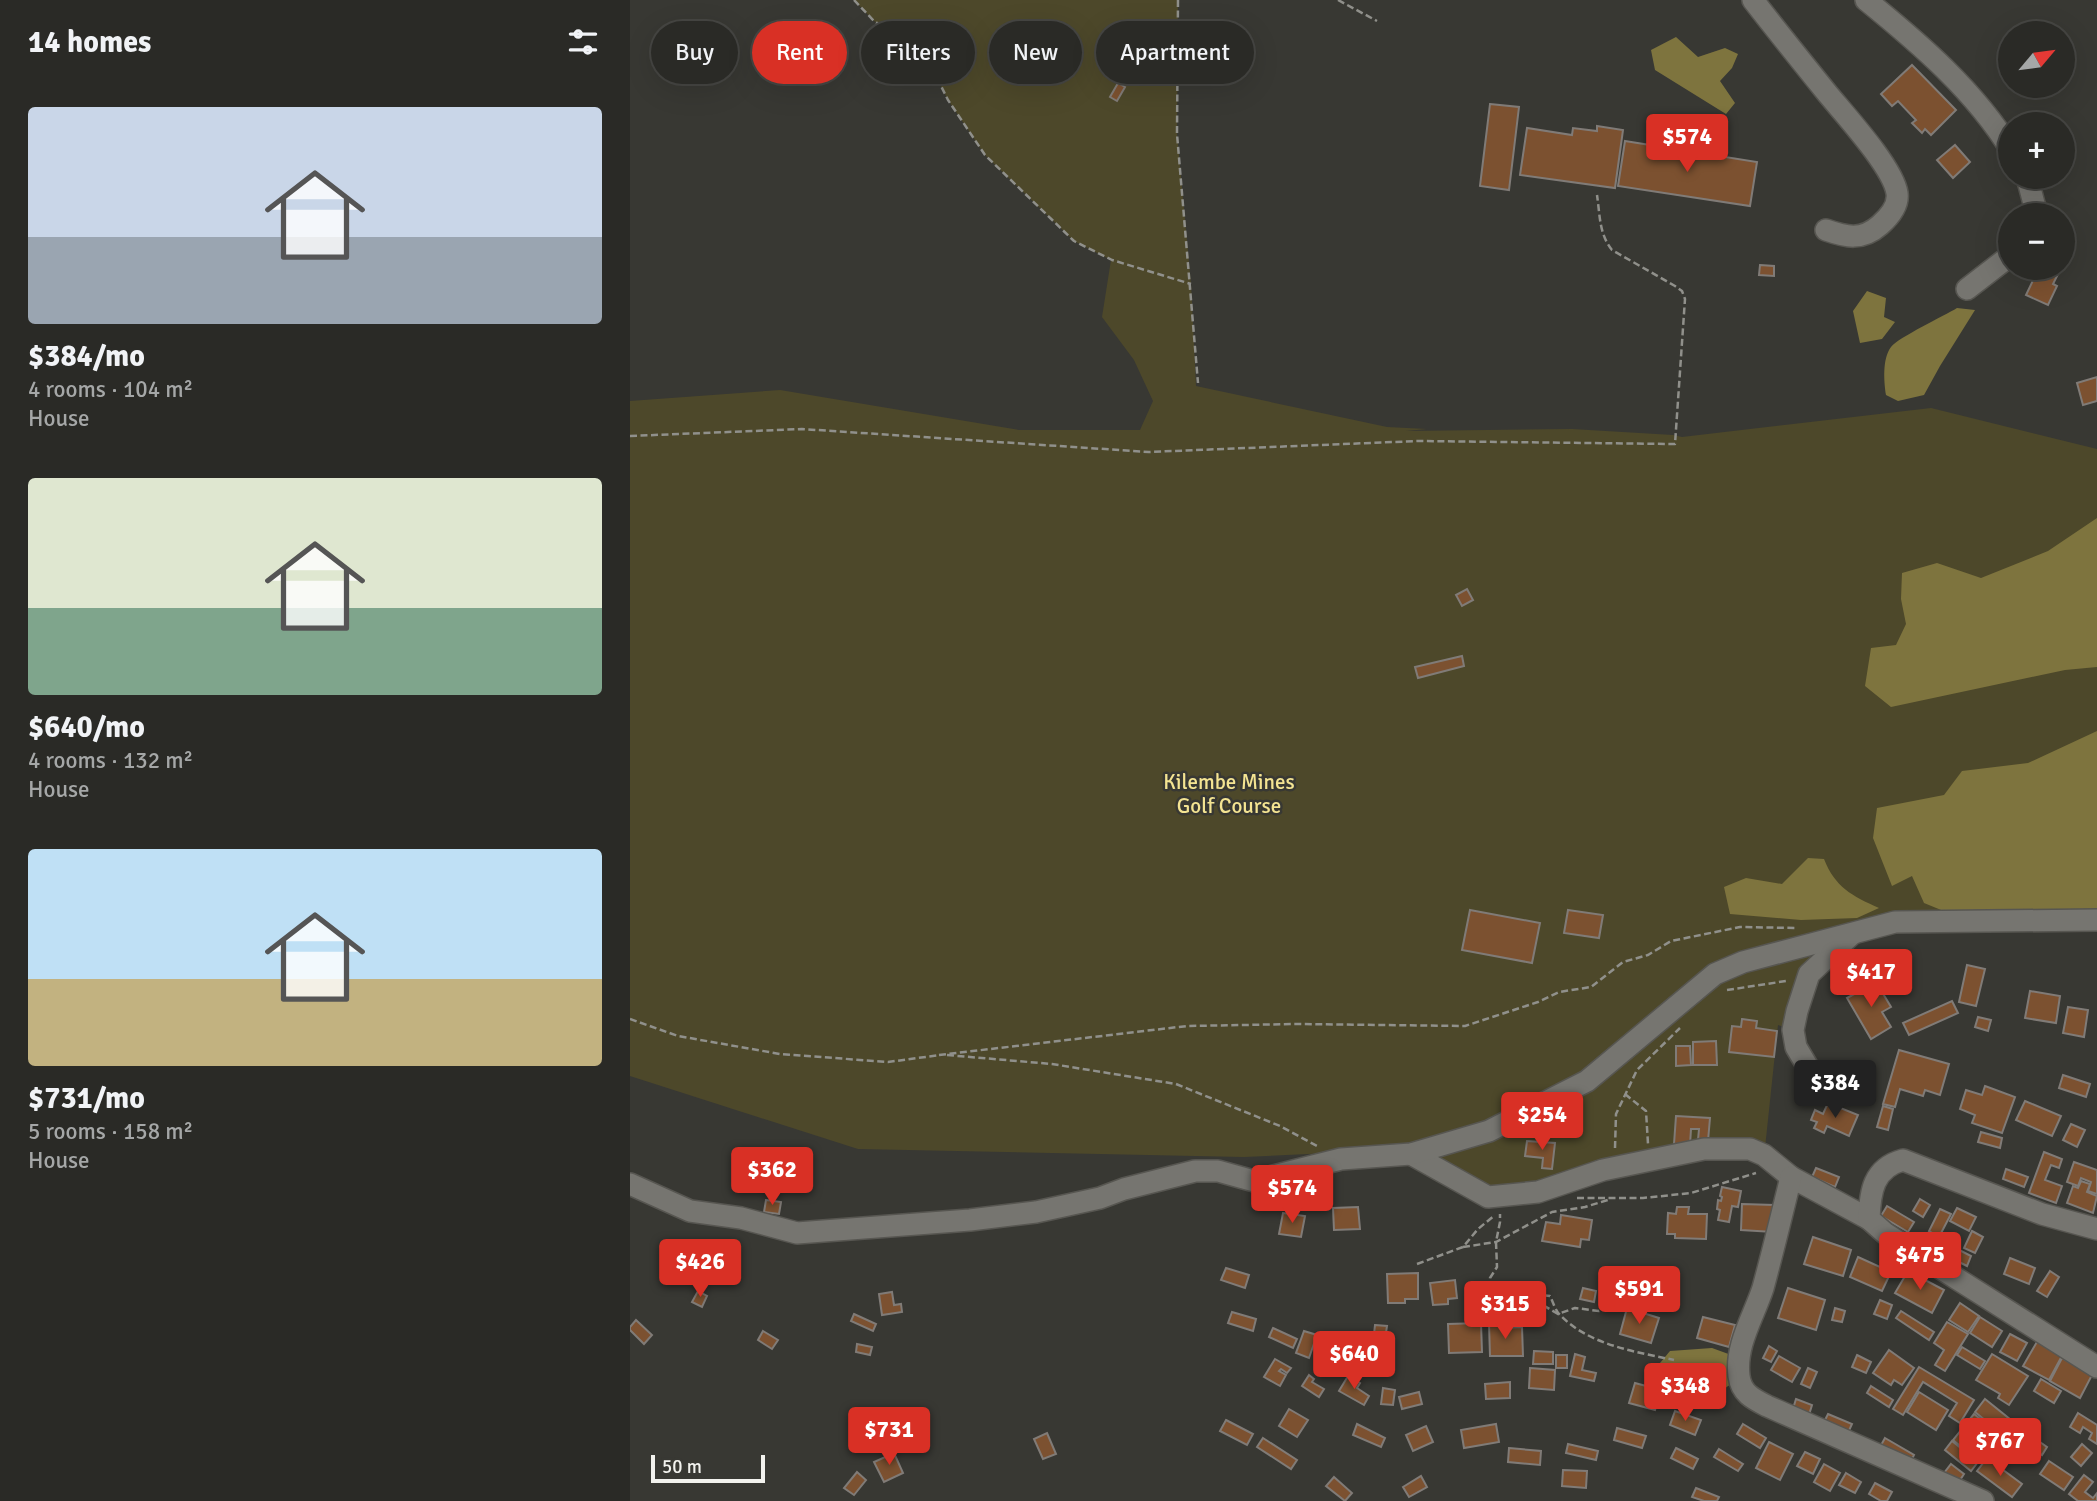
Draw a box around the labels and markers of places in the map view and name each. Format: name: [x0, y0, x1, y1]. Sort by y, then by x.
pin: $574: [1646, 114, 1728, 174]
pin: $417: [1830, 950, 1912, 1009]
pin: $384: [1794, 1060, 1876, 1120]
pin: $254: [1501, 1092, 1583, 1152]
pin: $362: [731, 1148, 813, 1207]
pin: $574: [1251, 1166, 1333, 1225]
pin: $475: [1879, 1232, 1961, 1292]
pin: $426: [659, 1240, 741, 1299]
pin: $591: [1598, 1266, 1680, 1326]
pin: $315: [1464, 1282, 1546, 1341]
pin: $640: [1313, 1332, 1395, 1391]
pin: $348: [1644, 1364, 1726, 1423]
pin: $731: [848, 1408, 930, 1467]
pin: $767: [1959, 1418, 2041, 1478]

